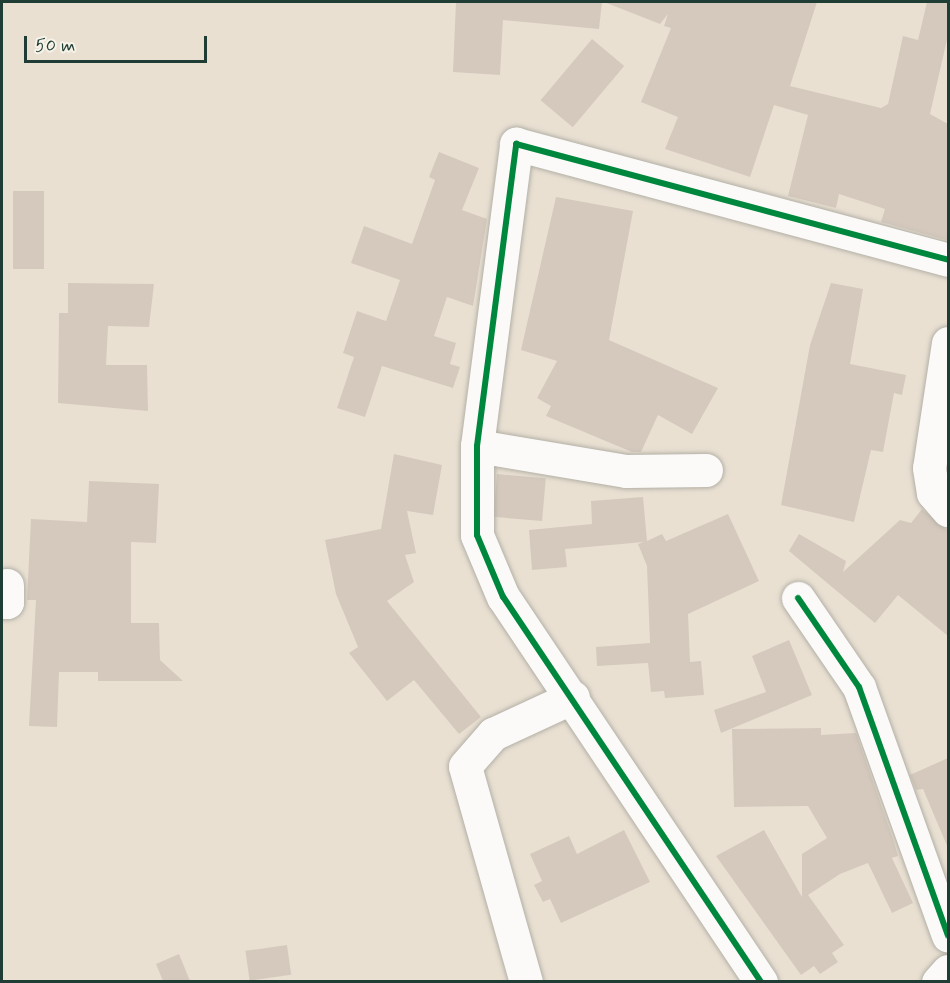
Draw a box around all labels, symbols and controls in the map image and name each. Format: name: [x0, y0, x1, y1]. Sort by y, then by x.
scale bar: [27, 24, 210, 62]
text: 50 m: [35, 34, 75, 58]

